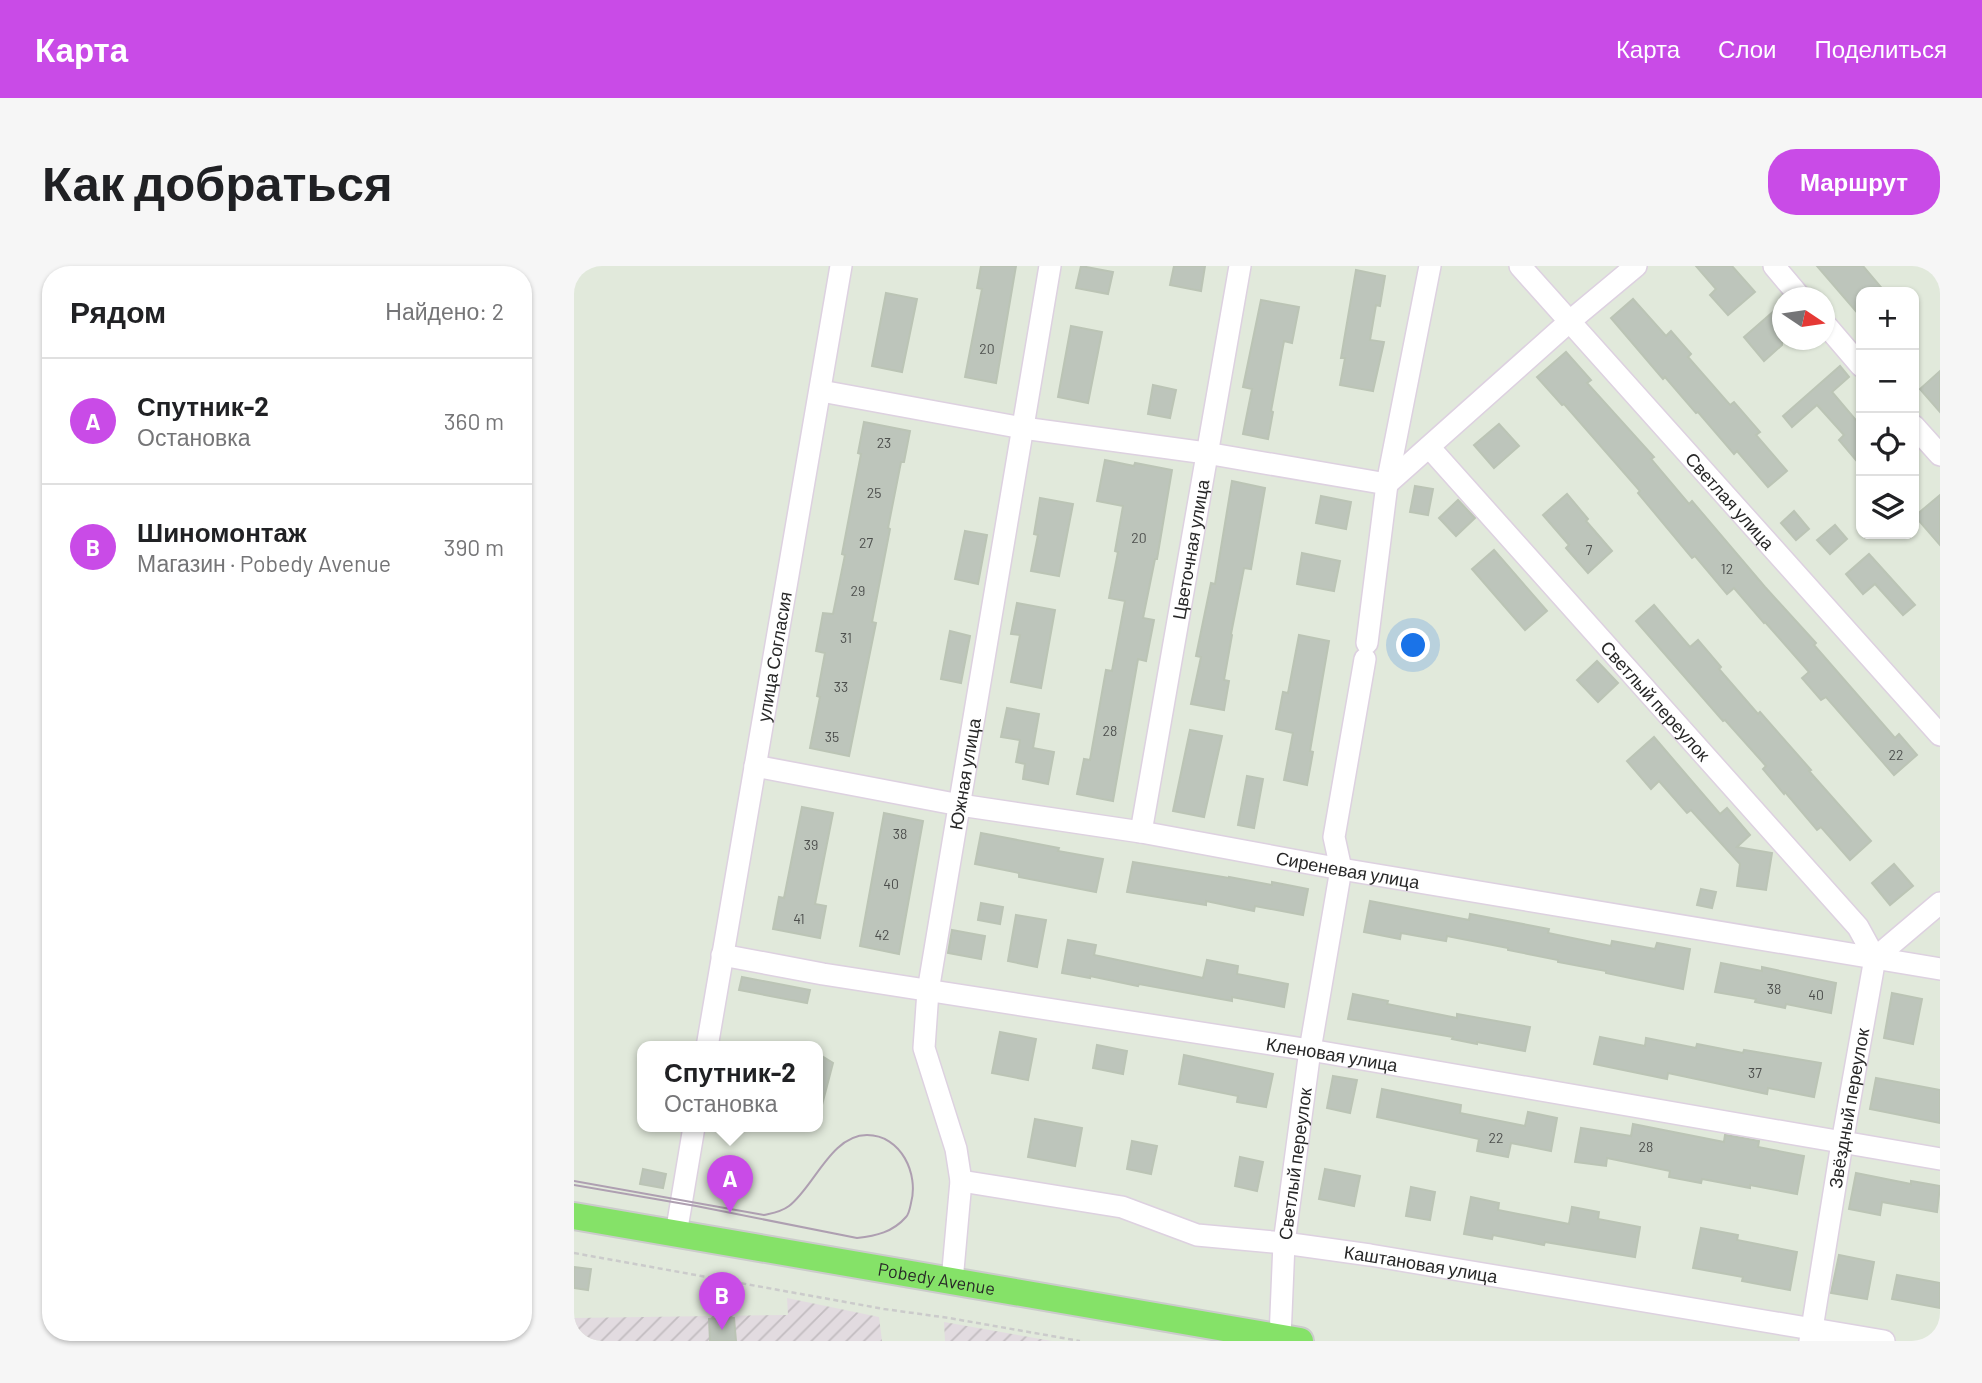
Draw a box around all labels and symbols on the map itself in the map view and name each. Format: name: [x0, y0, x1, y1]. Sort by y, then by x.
north arrow: [1772, 287, 1835, 350]
house number: 20: [979, 340, 995, 357]
house number: 23: [877, 434, 891, 451]
street label: Светлая улица: [1681, 447, 1780, 555]
street label: Цветочная улица: [1167, 476, 1214, 621]
house number: 25: [867, 484, 881, 501]
house number: 20: [1131, 529, 1147, 546]
house number: 27: [859, 534, 873, 551]
house number: 7: [1586, 541, 1593, 558]
house number: 12: [1721, 560, 1733, 577]
house number: 29: [851, 582, 865, 599]
street label: улица Согласия: [752, 590, 796, 723]
your location: [1396, 628, 1430, 662]
house number: 31: [840, 629, 852, 646]
street label: Светлый переулок: [1596, 636, 1715, 765]
house number: 33: [834, 678, 848, 695]
street label: Южная улица: [944, 715, 985, 832]
house number: 28: [1103, 722, 1117, 739]
house number: 35: [825, 728, 839, 745]
house number: 22: [1888, 746, 1904, 763]
house number: 38: [893, 825, 907, 842]
house number: 39: [804, 836, 818, 853]
street label: Сиреневая улица: [1274, 846, 1422, 893]
house number: 40: [883, 875, 899, 892]
house number: 41: [793, 910, 805, 927]
house number: 42: [874, 926, 890, 943]
house number: 38: [1767, 980, 1781, 997]
house number: 40: [1808, 986, 1824, 1003]
street label: Звёздный переулок: [1824, 1026, 1873, 1190]
street label: Кленовая улица: [1265, 1032, 1401, 1076]
house number: 37: [1748, 1064, 1762, 1081]
street label: Светлый переулок: [1274, 1086, 1316, 1241]
house number: 22: [1488, 1129, 1504, 1146]
house number: 28: [1639, 1138, 1653, 1155]
pin: A: [707, 1155, 753, 1213]
street label: Каштановая улица: [1343, 1241, 1500, 1287]
street label: Pobedy Avenue: [876, 1258, 997, 1299]
pin: B: [699, 1272, 745, 1330]

